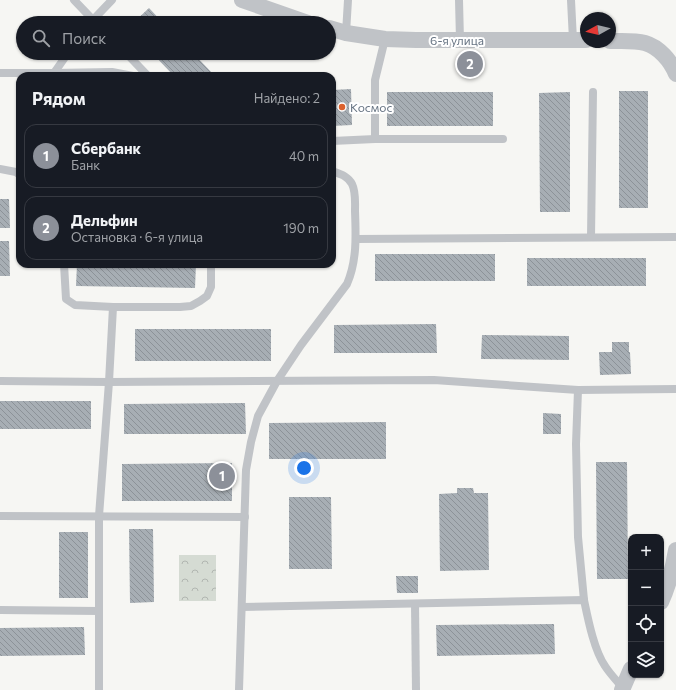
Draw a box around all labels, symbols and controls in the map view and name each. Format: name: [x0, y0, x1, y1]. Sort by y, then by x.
north arrow: [580, 12, 616, 48]
search box: [16, 16, 336, 60]
icon: search: [30, 27, 52, 49]
text: Поиск: [62, 29, 106, 47]
street label: 6-я улица: [430, 33, 484, 47]
pin: 2: [457, 49, 483, 79]
text: Рядом: [32, 88, 86, 109]
text: Найдено: 2: [254, 90, 320, 106]
place label: Космос: [350, 100, 392, 114]
marker: Космос: [337, 102, 347, 112]
text: Сбербанк: [71, 139, 141, 157]
text: 1: [43, 148, 49, 164]
text: 40 m: [289, 148, 319, 164]
text: Банк: [71, 157, 100, 173]
text: Дельфин: [71, 211, 138, 229]
text: 2: [42, 220, 50, 236]
text: 190 m: [283, 220, 319, 236]
text: Остановка · 6-я улица: [71, 229, 203, 245]
your location: [294, 458, 314, 478]
pin: 1: [209, 461, 235, 491]
map controls: [628, 534, 664, 678]
button: +: [628, 534, 664, 570]
button: −: [628, 570, 664, 606]
button: locate: [628, 606, 664, 642]
button: layers: [628, 642, 664, 678]

